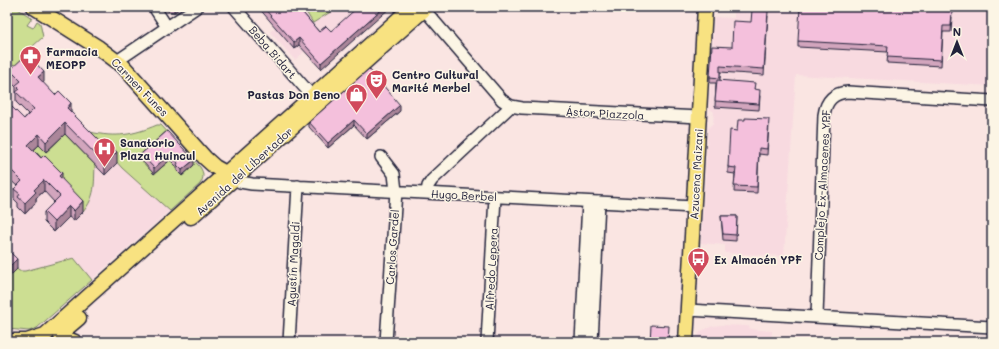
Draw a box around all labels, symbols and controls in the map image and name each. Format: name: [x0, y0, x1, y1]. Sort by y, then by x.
street label: Beba Bidart: [246, 22, 300, 82]
north arrow: [937, 22, 977, 62]
text: N: [953, 24, 961, 39]
pharmacy icon: Farmacia MEOPP: [18, 44, 44, 77]
place label: Farmacia MEOPP: [46, 44, 98, 72]
street label: Carmen Funes: [108, 55, 172, 119]
theatre icon: Centro Cultural Marité Merbel: [363, 67, 389, 100]
place label: Centro Cultural Marité Merbel: [392, 67, 478, 95]
shop icon: Pastas Don Beno: [343, 81, 369, 114]
place label: Pastas Don Beno: [247, 87, 340, 102]
street label: Ástor Piazzola: [565, 103, 645, 123]
street label: Complejo Ex-Almacenes YPF: [811, 109, 833, 261]
street label: Avenida del Libertador: [192, 124, 296, 218]
street label: Azucena Maizani: [686, 128, 706, 220]
hospital icon: Sanatorio Plaza Huincul: [91, 135, 117, 168]
place label: Sanatorio Plaza Huincul: [120, 135, 195, 163]
street label: Hugo Berbel: [431, 186, 497, 204]
street label: Carlos Gardel: [382, 209, 402, 285]
street label: Agustín Magaldi: [283, 221, 303, 307]
street label: Alfredo Lepera: [481, 227, 501, 311]
bus stop icon: Ex Almacén YPF: [685, 246, 711, 279]
place label: Ex Almacén YPF: [714, 252, 802, 267]

